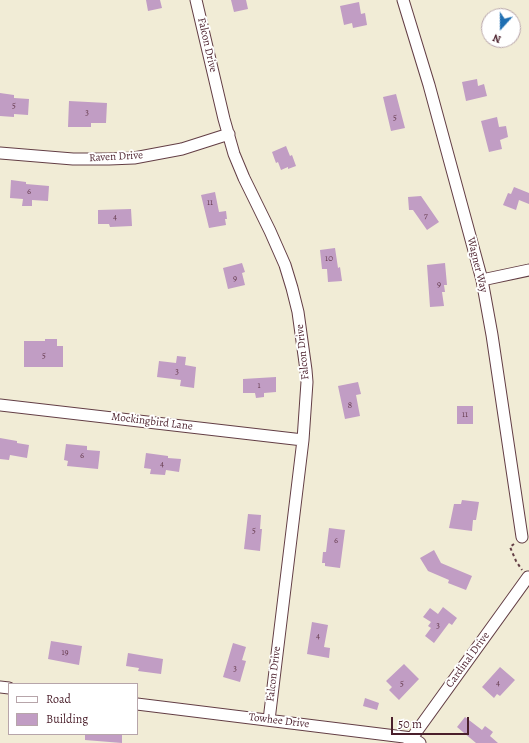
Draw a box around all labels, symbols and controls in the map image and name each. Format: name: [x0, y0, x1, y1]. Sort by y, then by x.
north arrow: [481, 8, 521, 48]
street label: Falcon Drive: [194, 16, 220, 74]
text: N: [490, 30, 503, 47]
house number: 5: [12, 101, 16, 111]
house number: 3: [85, 108, 89, 118]
house number: 5: [393, 113, 397, 123]
street label: Raven Drive: [89, 149, 143, 165]
house number: 6: [27, 187, 31, 197]
house number: 11: [207, 198, 213, 208]
house number: 7: [424, 211, 428, 221]
house number: 4: [113, 212, 117, 222]
street label: Wagner Way: [464, 236, 490, 294]
house number: 10: [325, 254, 333, 264]
house number: 9: [233, 274, 237, 284]
house number: 9: [437, 280, 441, 290]
street label: Falcon Drive: [294, 324, 312, 380]
house number: 5: [42, 351, 46, 361]
house number: 3: [175, 367, 179, 377]
house number: 1: [257, 381, 261, 391]
house number: 8: [348, 401, 352, 411]
street label: Mockingbird Lane: [111, 410, 193, 434]
house number: 11: [462, 410, 468, 420]
house number: 6: [80, 451, 84, 461]
house number: 4: [160, 459, 164, 469]
house number: 5: [252, 526, 256, 536]
house number: 6: [334, 536, 338, 546]
house number: 3: [436, 621, 440, 631]
street label: Cardinal Drive: [443, 629, 493, 691]
house number: 4: [316, 631, 320, 641]
street label: Falcon Drive: [264, 645, 284, 703]
house number: 19: [61, 648, 69, 658]
house number: 3: [233, 664, 237, 674]
house number: 4: [496, 678, 500, 688]
house number: 5: [400, 679, 404, 689]
legend: [8, 683, 138, 735]
text: Road: [46, 691, 71, 707]
scale bar: [393, 709, 471, 735]
text: Building: [46, 711, 88, 727]
street label: Towhee Drive: [248, 711, 310, 731]
text: 50 m: [398, 716, 422, 732]

